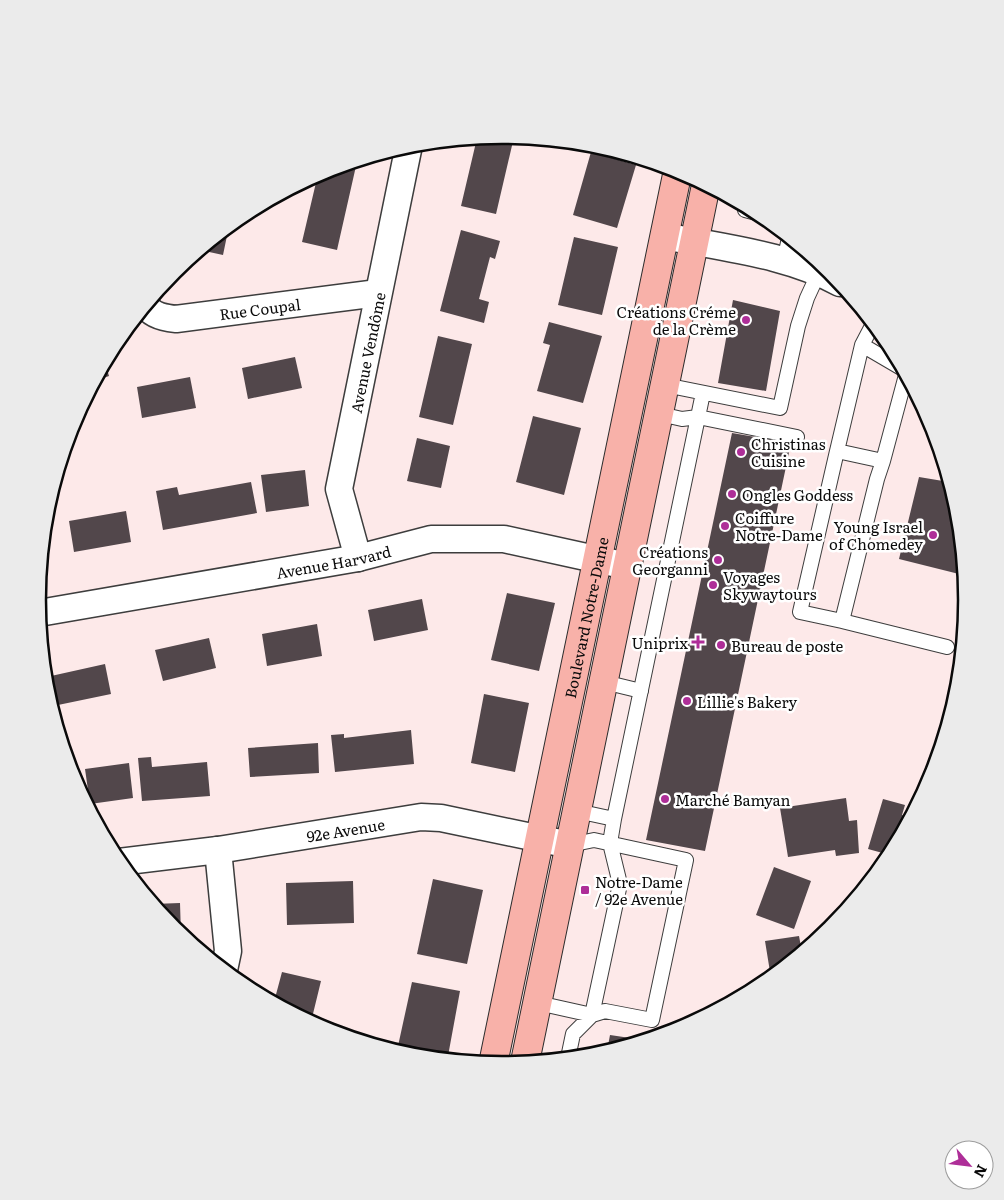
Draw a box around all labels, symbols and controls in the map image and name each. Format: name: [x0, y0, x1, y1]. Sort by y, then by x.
street label: Avenue Vendôme: [343, 290, 390, 415]
street label: Rue Coupal: [218, 292, 302, 325]
place label: Créations Créme de la Crème: [617, 300, 736, 340]
marker: Créations Créme de la Crème: [740, 314, 752, 326]
place label: Christinas Cuisine: [751, 432, 826, 472]
marker: Christinas Cuisine: [735, 446, 747, 458]
place label: Ongles Goddess: [742, 483, 853, 506]
marker: Ongles Goddess: [726, 488, 738, 500]
place label: Coiffure Notre-Dame: [735, 506, 823, 546]
place label: Young Israel of Chomedey: [829, 515, 923, 555]
marker: Coiffure Notre-Dame: [719, 520, 731, 532]
marker: Young Israel of Chomedey: [927, 529, 939, 541]
street label: Boulevard Notre-Dame: [558, 535, 613, 700]
street label: Avenue Harvard: [274, 538, 393, 583]
place label: Créations Georganni: [632, 540, 708, 580]
marker: Créations Georganni: [712, 554, 724, 566]
place label: Voyages Skywaytours: [723, 565, 817, 605]
marker: Voyages Skywaytours: [707, 579, 719, 591]
place label: Uniprix: [632, 631, 688, 654]
place label: Bureau de poste: [731, 634, 844, 657]
marker: Uniprix: [692, 636, 704, 648]
marker: Bureau de poste: [715, 639, 727, 651]
place label: Lillie's Bakery: [697, 690, 797, 713]
marker: Lillie's Bakery: [681, 695, 693, 707]
place label: Marché Bamyan: [675, 788, 791, 811]
marker: Marché Bamyan: [659, 793, 671, 805]
street label: 92e Avenue: [305, 812, 387, 847]
place label: Notre-Dame / 92e Avenue: [595, 870, 683, 910]
marker: Notre-Dame / 92e Avenue: [579, 884, 591, 896]
north arrow: [944, 1140, 994, 1190]
text: N: [970, 1162, 993, 1182]

